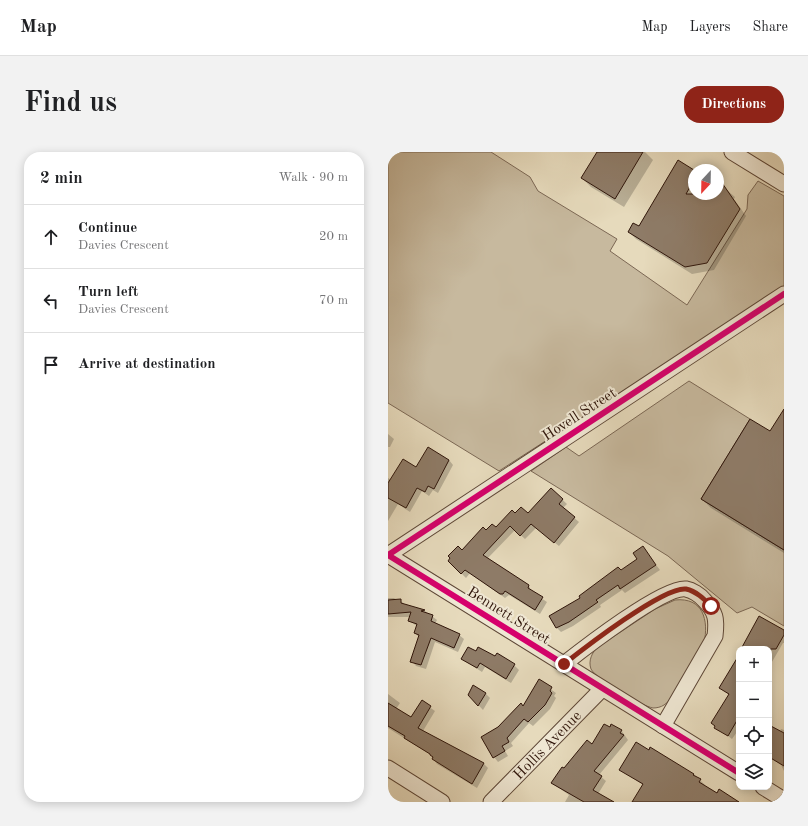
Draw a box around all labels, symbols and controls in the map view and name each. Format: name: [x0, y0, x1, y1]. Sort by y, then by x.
text: Map: [20, 18, 57, 37]
text: Map: [642, 20, 668, 34]
text: Layers: [690, 20, 731, 34]
text: Share: [753, 20, 788, 34]
button: Directions: [684, 86, 784, 123]
text: Find us: [24, 90, 117, 118]
north arrow: [688, 164, 724, 200]
text: 2 min: [40, 170, 83, 187]
text: Walk · 90 m: [279, 171, 348, 184]
text: Continue: [78, 221, 137, 236]
icon: ahead: [40, 226, 62, 248]
text: 20 m: [319, 230, 348, 243]
text: Davies Crescent: [78, 239, 169, 252]
text: Turn left: [78, 285, 138, 300]
icon: left: [40, 290, 62, 312]
text: 70 m: [319, 294, 348, 307]
text: Davies Crescent: [78, 303, 169, 316]
icon: arrive: [40, 354, 62, 376]
text: Arrive at destination: [78, 357, 216, 372]
street label: Hovell Street: [540, 386, 619, 445]
street label: Bennett Street: [464, 585, 552, 648]
route start: [702, 597, 720, 615]
map controls: [736, 646, 772, 790]
button: +: [736, 646, 772, 682]
route end: [555, 655, 573, 673]
button: −: [736, 682, 772, 718]
street label: Hollis Avenue: [511, 709, 585, 783]
button: locate: [736, 718, 772, 754]
button: layers: [736, 754, 772, 790]

